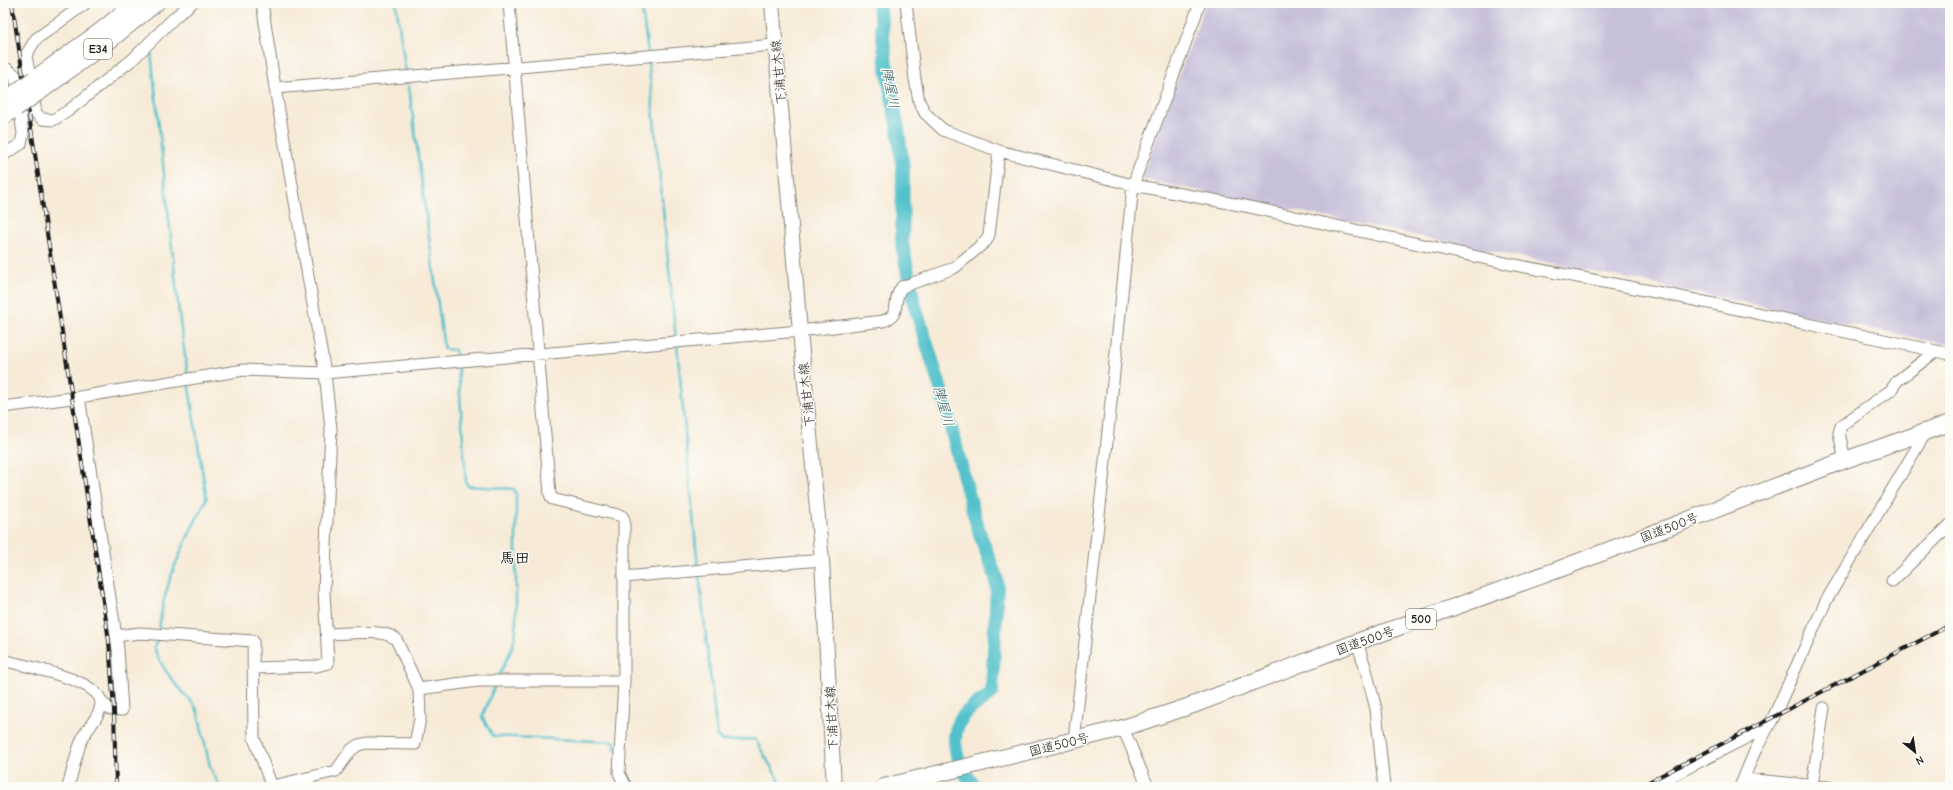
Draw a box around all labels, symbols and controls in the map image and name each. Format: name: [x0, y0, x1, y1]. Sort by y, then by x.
street label: 下浦甘木線: [768, 38, 789, 105]
road number: E34: [84, 39, 112, 59]
water label: 陣屋川: [878, 66, 903, 110]
street label: 下浦甘木線: [796, 361, 817, 428]
water label: 陣屋川: [930, 384, 957, 429]
street label: 国道500号: [1638, 509, 1701, 546]
district label: 馬田: [500, 549, 530, 567]
road number: 500: [1406, 609, 1436, 629]
street label: 国道500号: [1334, 623, 1397, 658]
street label: 下浦甘木線: [822, 684, 841, 751]
street label: 国道500号: [1027, 730, 1091, 759]
north arrow: [1895, 732, 1935, 772]
text: N: [1913, 753, 1926, 768]

